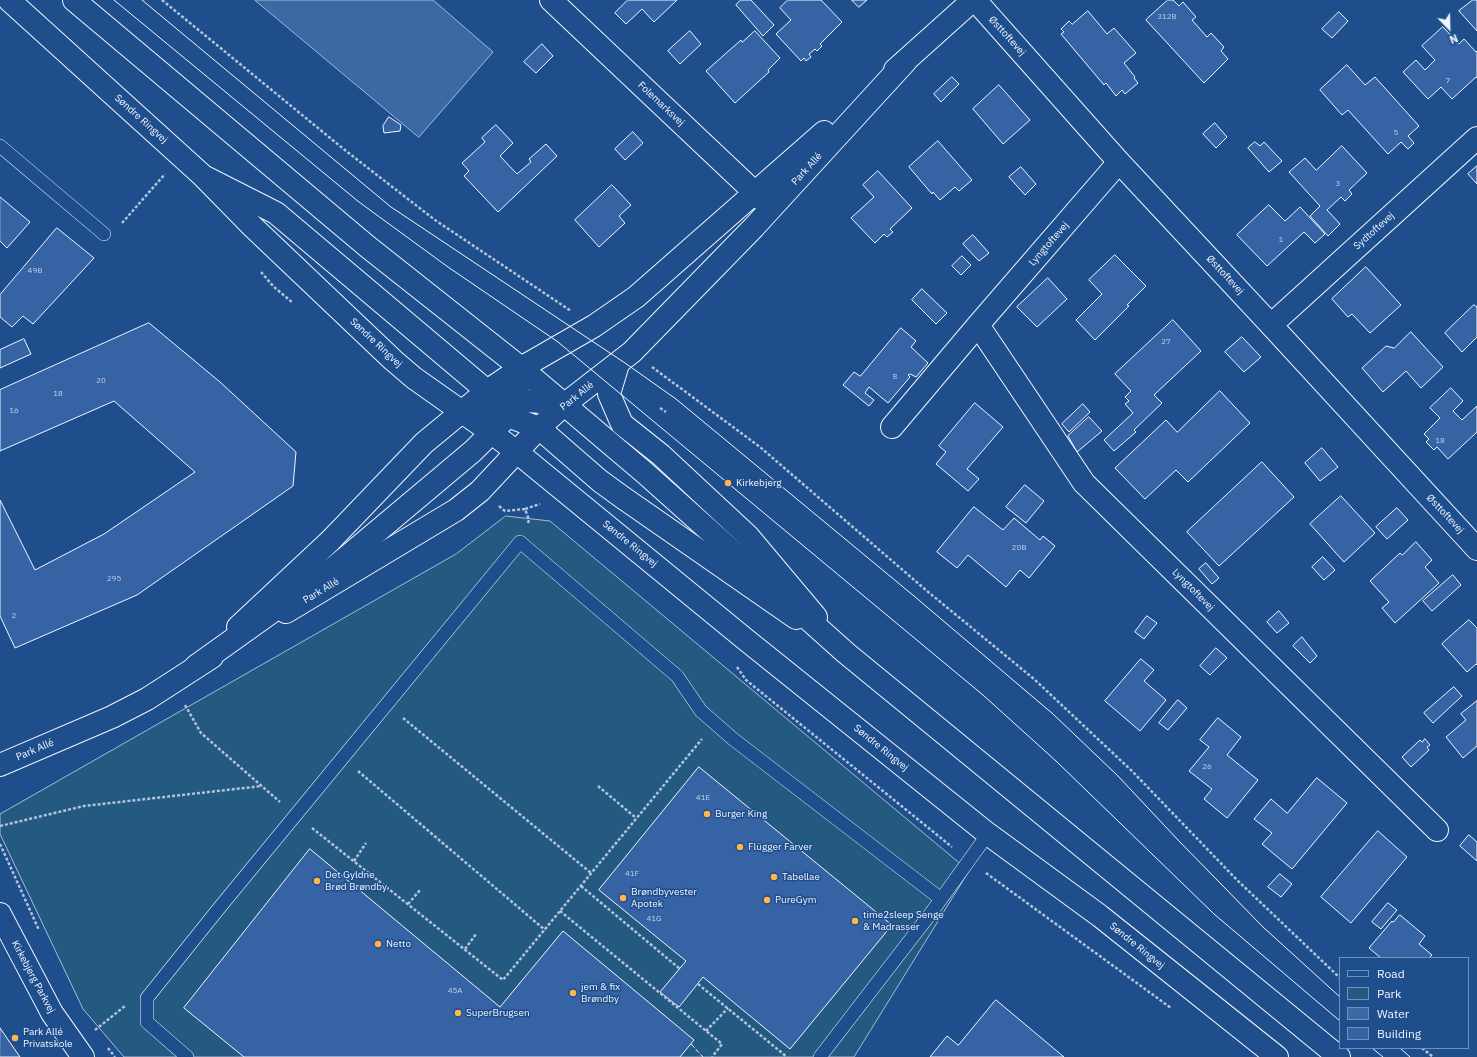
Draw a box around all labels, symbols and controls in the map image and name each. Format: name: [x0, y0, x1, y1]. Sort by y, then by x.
north arrow: [1429, 8, 1469, 48]
house number: 312B: [1157, 12, 1177, 22]
street label: Østtoftevej: [986, 14, 1028, 58]
text: N: [1447, 31, 1460, 47]
house number: 7: [1446, 76, 1450, 86]
street label: Folemarksvej: [635, 79, 687, 129]
street label: Søndre Ringvej: [112, 92, 170, 146]
house number: 5: [1394, 128, 1398, 138]
street label: Park Allé: [789, 150, 825, 188]
house number: 3: [1336, 179, 1340, 189]
street label: Sydtoftevej: [1351, 210, 1397, 252]
street label: Lyngtoftevej: [1027, 219, 1071, 269]
house number: 1: [1279, 235, 1283, 245]
street label: Østtoftevej: [1204, 253, 1246, 297]
house number: 49B: [28, 266, 42, 276]
street label: Søndre Ringvej: [347, 316, 405, 370]
house number: 27: [1161, 337, 1171, 347]
house number: 8: [893, 372, 897, 382]
house number: 20: [96, 376, 106, 386]
street label: Park Allé: [558, 379, 596, 413]
house number: 18: [53, 389, 63, 399]
house number: 16: [9, 406, 19, 416]
house number: 18: [1435, 436, 1445, 446]
place label: Kirkebjerg: [736, 477, 782, 489]
marker: Kirkebjerg: [723, 478, 733, 488]
street label: Østtoftevej: [1424, 492, 1466, 536]
street label: Søndre Ringvej: [600, 518, 660, 570]
house number: 20B: [1012, 543, 1026, 553]
street label: Lyngtoftevej: [1169, 566, 1217, 614]
house number: 295: [107, 574, 121, 584]
street label: Park Allé: [301, 576, 341, 606]
house number: 2: [12, 611, 16, 621]
street label: Søndre Ringvej: [851, 722, 911, 774]
street label: Park Allé: [14, 737, 56, 763]
house number: 26: [1202, 762, 1212, 772]
house number: 41E: [696, 793, 710, 803]
place label: Burger King: [715, 808, 767, 820]
marker: Burger King: [702, 809, 712, 819]
place label: Flügger Farver: [748, 841, 812, 853]
marker: Flügger Farver: [735, 842, 745, 852]
place label: Det Gyldne Brød Brøndby: [325, 869, 387, 892]
house number: 41F: [625, 869, 639, 879]
place label: Tabellae: [782, 871, 820, 883]
marker: Tabellae: [769, 872, 779, 882]
marker: Det Gyldne Brød Brøndby: [312, 876, 322, 886]
place label: Brøndbyvester Apotek: [631, 886, 697, 910]
marker: Brøndbyvester Apotek: [618, 893, 628, 903]
place label: PureGym: [775, 894, 817, 906]
marker: PureGym: [762, 895, 772, 905]
place label: time2sleep Senge & Madrasser: [863, 909, 944, 932]
house number: 41G: [646, 914, 662, 924]
marker: time2sleep Senge & Madrasser: [850, 916, 860, 926]
street label: Søndre Ringvej: [1107, 920, 1167, 972]
street label: Kirkebjerg Parkvej: [9, 938, 57, 1016]
place label: Netto: [386, 938, 411, 950]
marker: Netto: [373, 939, 383, 949]
legend: [1339, 957, 1469, 1049]
text: Road: [1377, 966, 1405, 981]
place label: jem & fix Brøndby: [581, 981, 620, 1004]
house number: 45A: [448, 986, 462, 996]
text: Park: [1377, 986, 1401, 1001]
marker: jem & fix Brøndby: [568, 988, 578, 998]
text: Water: [1377, 1006, 1409, 1021]
place label: SuperBrugsen: [466, 1007, 530, 1019]
marker: SuperBrugsen: [453, 1008, 463, 1018]
place label: Park Allé Privatskole: [23, 1026, 73, 1050]
text: Building: [1377, 1026, 1421, 1041]
marker: Park Allé Privatskole: [10, 1033, 20, 1043]

